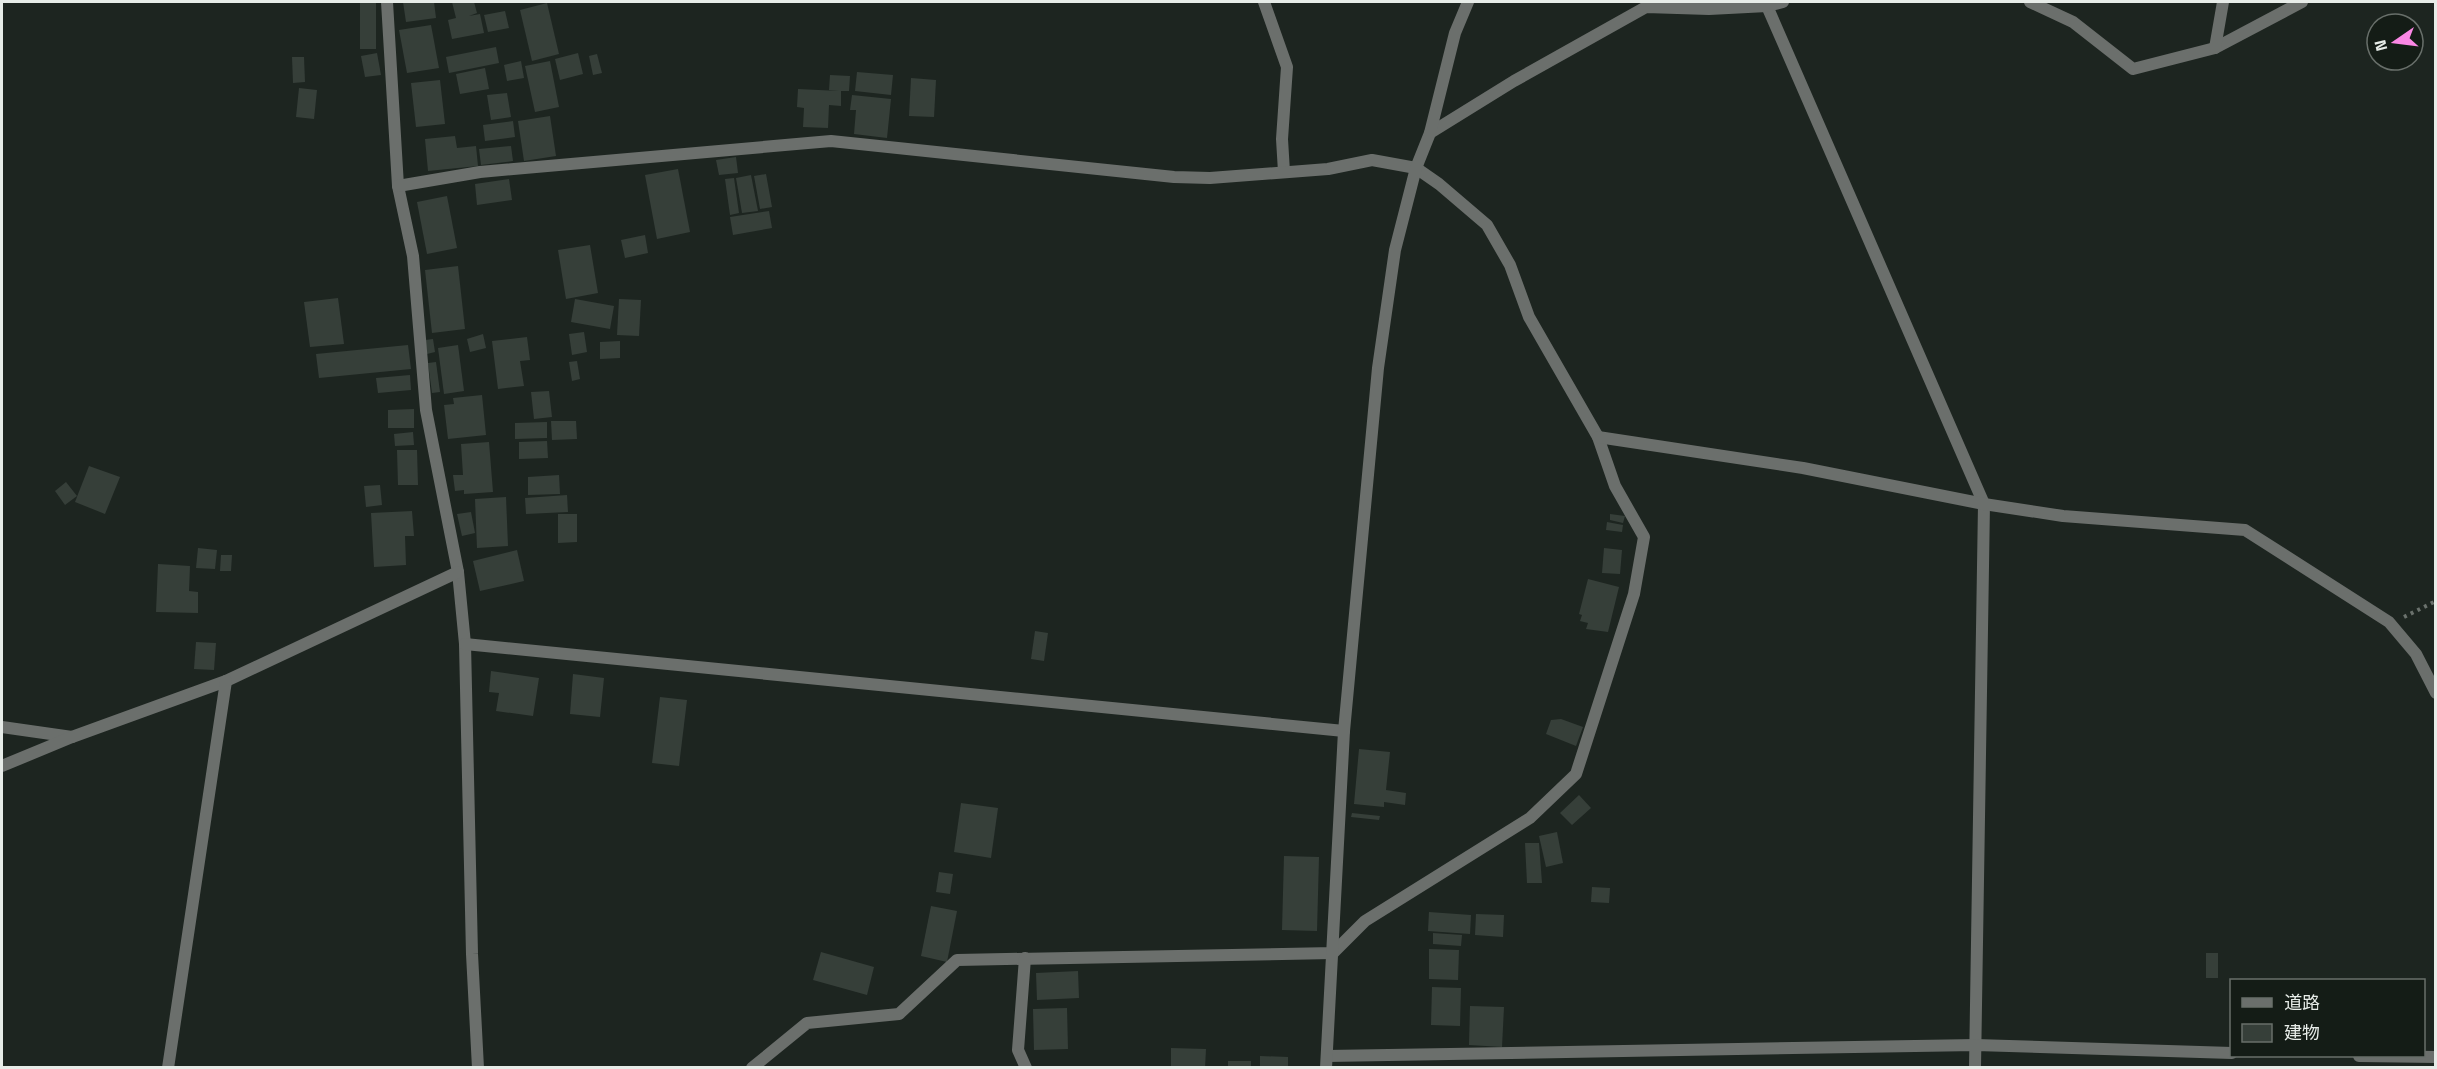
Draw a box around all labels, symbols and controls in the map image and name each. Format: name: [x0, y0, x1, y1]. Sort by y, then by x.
north arrow: [2365, 12, 2425, 72]
text: N: [2367, 37, 2393, 54]
legend: [2230, 979, 2425, 1057]
text: 道路: [2284, 989, 2320, 1016]
text: 建物: [2284, 1019, 2320, 1046]

